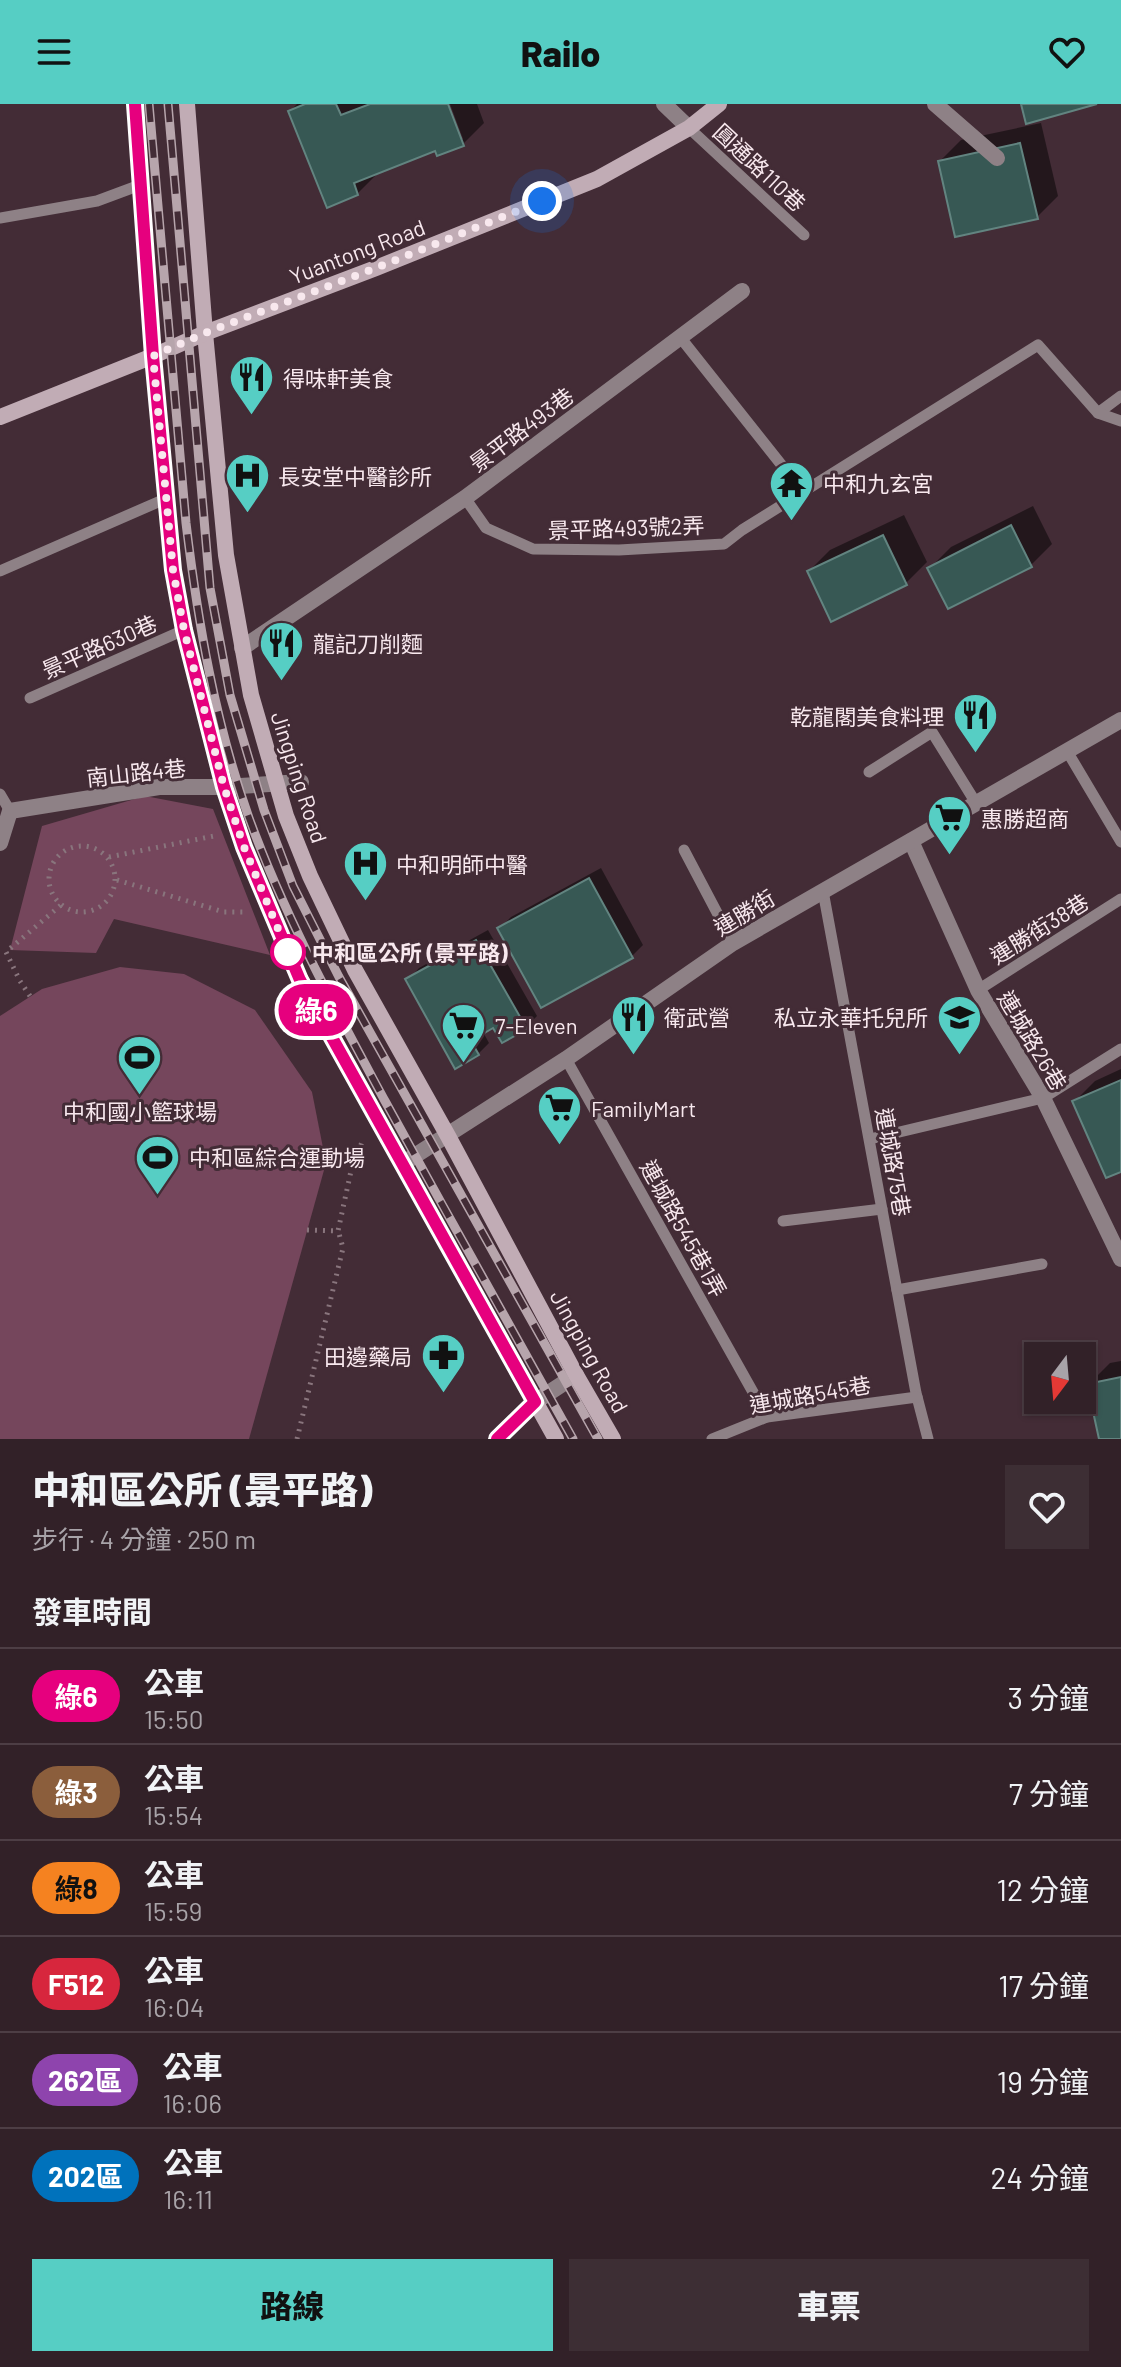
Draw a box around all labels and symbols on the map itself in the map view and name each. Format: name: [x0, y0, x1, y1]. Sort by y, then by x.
street label: 圓通路110巷: [709, 118, 811, 216]
your location: [522, 181, 562, 221]
street label: Yuantong Road: [286, 213, 428, 289]
restaurant icon: 得味軒美食: [228, 354, 276, 417]
place label: 得味軒美食: [283, 365, 393, 391]
street label: 景平路493巷: [464, 382, 578, 476]
hospital icon: 長安堂中醫診所: [223, 452, 271, 515]
temple icon: 中和九玄宮: [768, 459, 816, 522]
place label: 長安堂中醫診所: [278, 463, 432, 489]
place label: 中和九玄宮: [823, 470, 933, 496]
street label: 景平路493號2弄: [547, 511, 705, 543]
street label: 景平路630巷: [37, 609, 161, 683]
restaurant icon: 龍記刀削麵: [258, 619, 306, 682]
place label: 龍記刀削麵: [313, 630, 423, 656]
restaurant icon: 乾龍閣美食料理: [951, 692, 999, 755]
place label: 乾龍閣美食料理: [790, 703, 944, 729]
street label: Jingping Road: [267, 708, 333, 846]
street label: 南山路4巷: [85, 754, 187, 790]
supermarket icon: 惠勝超商: [926, 794, 974, 857]
place label: 惠勝超商: [981, 805, 1069, 831]
hospital icon: 中和明師中醫: [341, 840, 389, 903]
place label: 中和明師中醫: [396, 851, 528, 877]
street label: 連勝街: [709, 884, 779, 940]
street label: 連勝街38巷: [985, 888, 1093, 968]
marker: 中和區公所 (景平路): [271, 935, 305, 969]
place label: 中和區公所 (景平路): [312, 939, 508, 965]
line badge: 綠6: [280, 984, 352, 1036]
street label: 連城路26巷: [993, 986, 1073, 1094]
restaurant icon: 衛武營: [609, 993, 657, 1056]
school or university icon: 私立永華托兒所: [935, 993, 983, 1056]
supermarket icon: 7-Eleven: [440, 1001, 488, 1064]
place label: 衛武營: [664, 1004, 730, 1030]
place label: 私立永華托兒所: [774, 1004, 928, 1030]
place label: 7-Eleven: [495, 1012, 578, 1038]
sports icon: 中和國小籃球場: [116, 1034, 164, 1097]
supermarket icon: FamilyMart: [536, 1084, 584, 1147]
place label: FamilyMart: [591, 1095, 696, 1121]
place label: 中和國小籃球場: [63, 1098, 217, 1124]
street label: 連城路75巷: [872, 1106, 916, 1218]
sports icon: 中和區綜合運動場: [134, 1133, 182, 1196]
place label: 中和區綜合運動場: [189, 1144, 365, 1170]
street label: 連城路545巷1弄: [636, 1155, 732, 1301]
street label: Jingping Road: [546, 1285, 634, 1417]
pharmacy icon: 田邊藥局: [419, 1332, 467, 1395]
north arrow: [1024, 1342, 1096, 1414]
place label: 田邊藥局: [324, 1343, 412, 1369]
street label: 連城路545巷: [747, 1371, 873, 1417]

